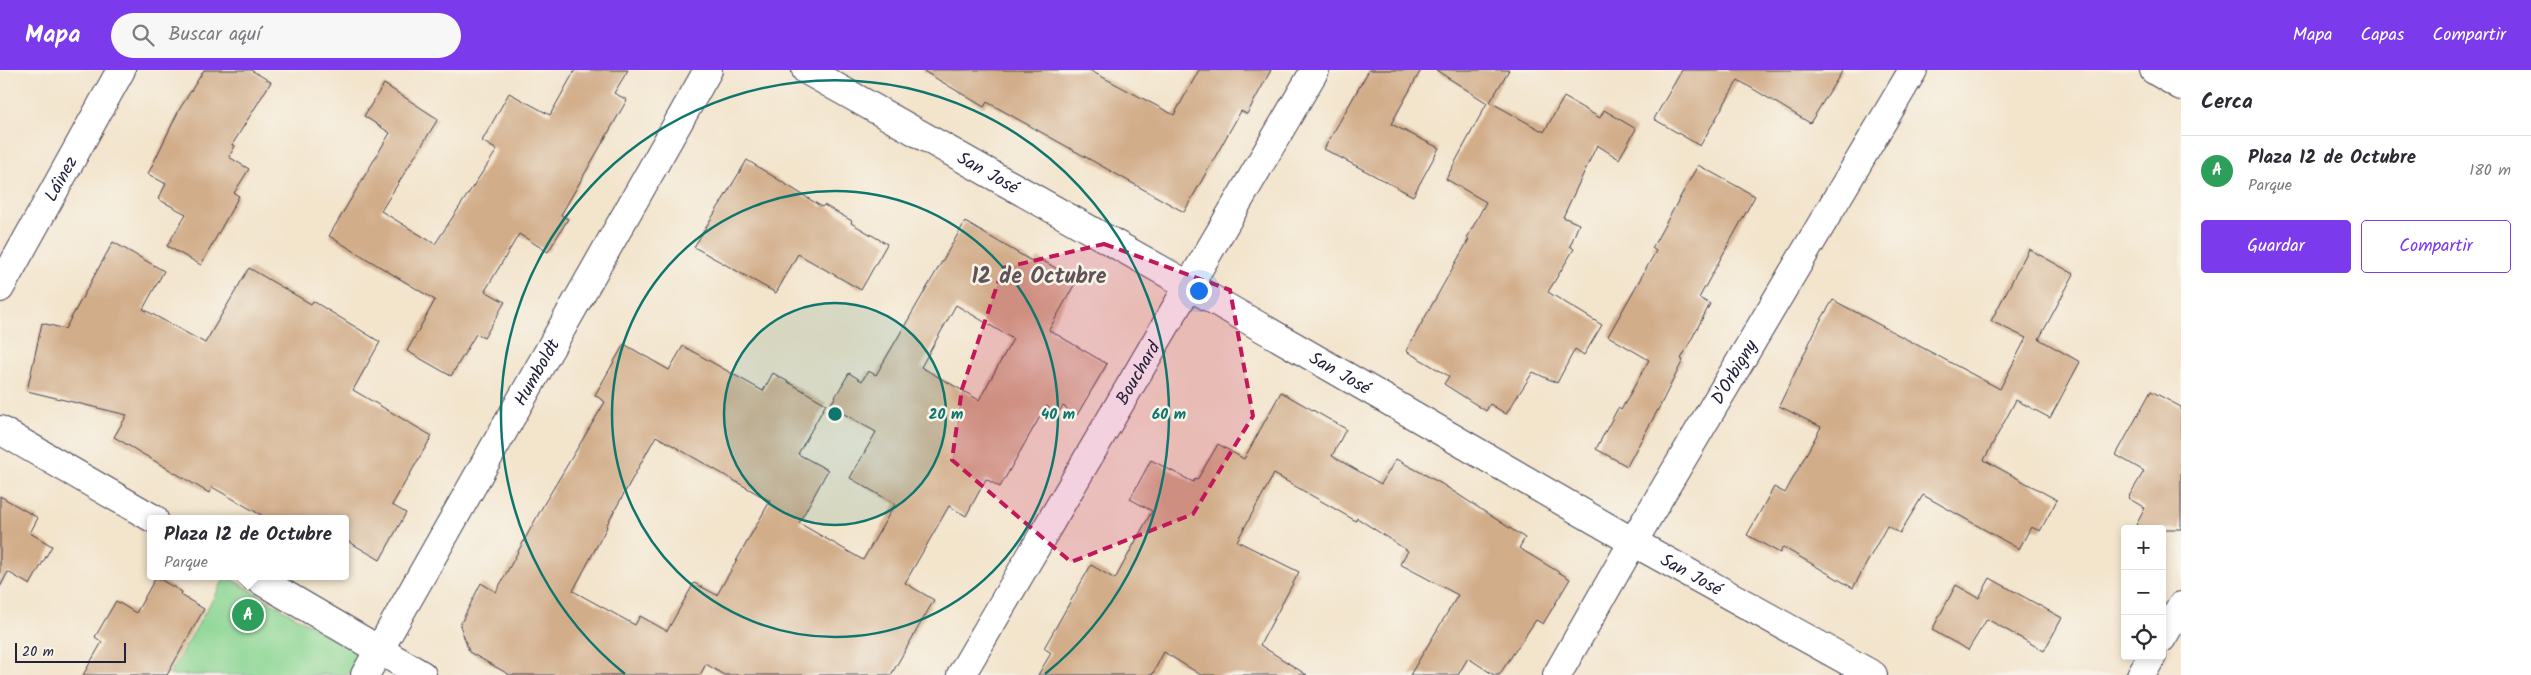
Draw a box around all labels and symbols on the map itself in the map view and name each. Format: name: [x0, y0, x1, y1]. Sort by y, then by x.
street label: San José: [951, 145, 1025, 203]
street label: Láinez: [38, 151, 86, 208]
district label: 12 de Octubre: [971, 260, 1107, 295]
your location: [1186, 278, 1212, 304]
street label: Humboldt: [507, 333, 569, 412]
street label: D'Orbigny: [1704, 334, 1766, 411]
street label: Bouchard: [1109, 336, 1170, 411]
street label: San José: [1303, 345, 1377, 404]
text: 20 m: [929, 403, 963, 427]
text: 40 m: [1041, 403, 1075, 427]
text: 60 m: [1152, 403, 1186, 427]
centre of rings: [826, 405, 844, 423]
street label: San José: [1654, 547, 1728, 605]
pin: A: [232, 596, 264, 634]
scale bar: [15, 640, 126, 663]

